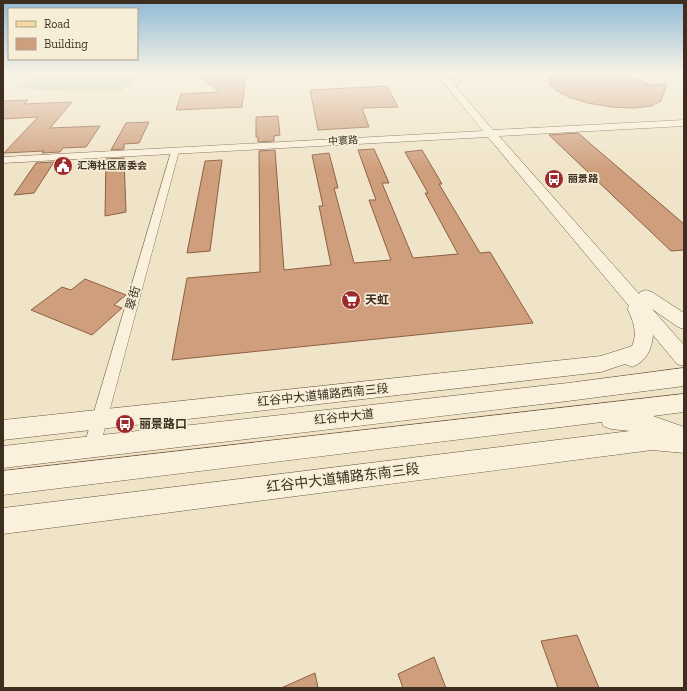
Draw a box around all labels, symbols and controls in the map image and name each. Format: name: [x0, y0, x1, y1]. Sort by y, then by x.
legend: [8, 8, 138, 60]
text: Road: [44, 17, 70, 31]
text: Building: [44, 37, 88, 51]
street label: 中寰路: [328, 134, 358, 148]
public building icon: 汇海社区居委会: [52, 155, 74, 177]
place label: 汇海社区居委会: [77, 159, 147, 172]
bus stop icon: 丽景路: [543, 168, 565, 190]
place label: 丽景路: [568, 173, 599, 185]
street label: 翠街: [123, 285, 143, 311]
supermarket icon: 天虹: [340, 289, 362, 311]
place label: 天虹: [365, 293, 389, 307]
street label: 红谷中大道辅路西南三段: [257, 381, 389, 409]
street label: 红谷中大道: [313, 407, 375, 427]
bus stop icon: 丽景路口: [114, 413, 136, 435]
place label: 丽景路口: [139, 417, 187, 431]
street label: 红谷中大道辅路东南三段: [266, 460, 420, 496]

